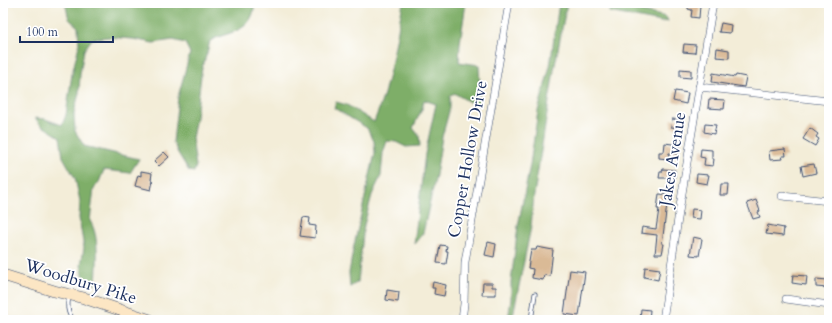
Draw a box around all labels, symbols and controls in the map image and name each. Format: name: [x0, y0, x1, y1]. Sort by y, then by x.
scale bar: [20, 18, 113, 44]
text: 100 m: [26, 24, 59, 40]
street label: Copper Hollow Drive: [442, 79, 493, 240]
street label: Jakes Avenue: [653, 110, 691, 211]
street label: Woodbury Pike: [21, 253, 140, 309]

